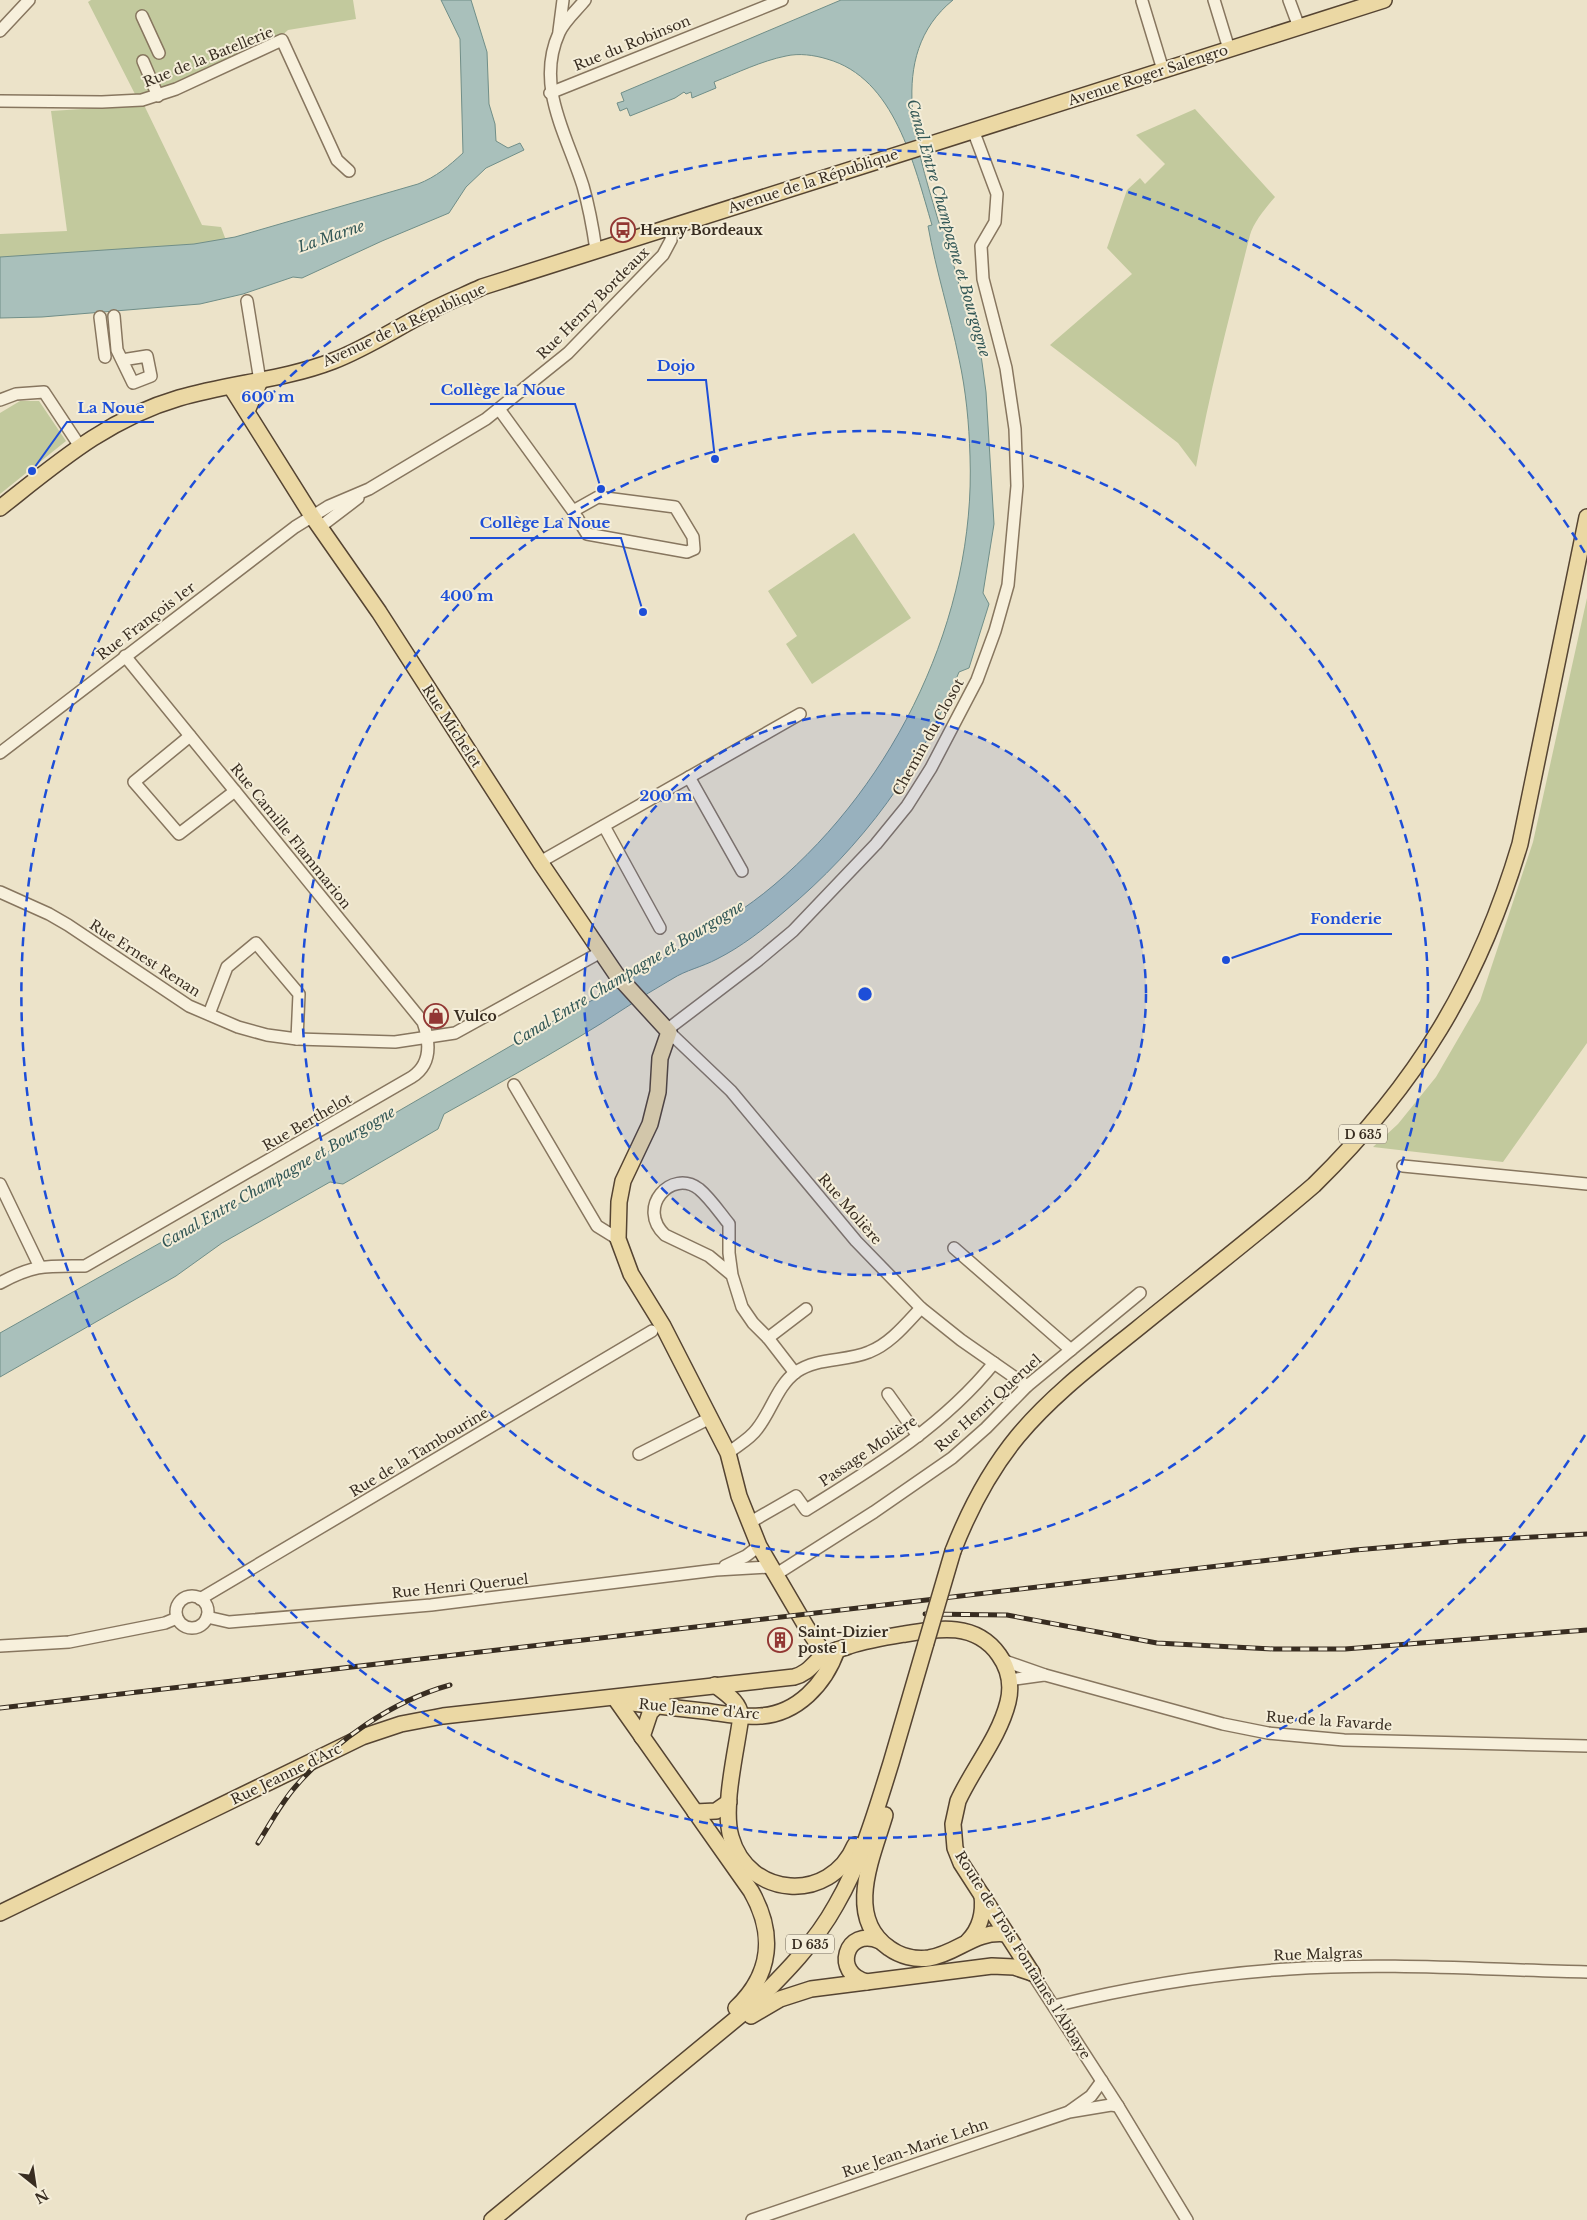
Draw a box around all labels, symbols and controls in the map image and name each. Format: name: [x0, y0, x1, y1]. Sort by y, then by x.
street label: Rue du Robinson: [571, 11, 693, 75]
street label: Rue de la Batellerie: [140, 23, 276, 91]
street label: Avenue Roger Salengro: [1065, 41, 1230, 110]
water label: Canal Entre Champagne et Bourgogne: [903, 97, 995, 359]
street label: Avenue de la République: [725, 145, 900, 217]
water label: La Marne: [294, 216, 367, 257]
bus stop icon: Henry Bordeaux: [610, 217, 636, 243]
place label: Henry Bordeaux: [640, 221, 764, 239]
street label: Rue Henry Bordeaux: [533, 243, 653, 363]
street label: Avenue de la République: [319, 279, 488, 371]
callout: Dojo: [647, 350, 706, 380]
text: Dojo: [657, 356, 695, 375]
callout: Collège la Noue: [430, 374, 575, 404]
text: Collège la Noue: [441, 380, 565, 399]
text: 600 m: [241, 387, 295, 406]
callout: La Noue: [67, 392, 154, 422]
text: La Noue: [78, 398, 145, 417]
callout: Collège La Noue: [470, 508, 621, 538]
text: Collège La Noue: [480, 513, 610, 532]
street label: Rue François 1er: [93, 578, 199, 664]
text: 400 m: [440, 586, 494, 605]
street label: Chemin du Closot: [888, 675, 968, 799]
street label: Rue Michelet: [418, 681, 486, 772]
street label: Rue Camille Flammarion: [227, 760, 356, 913]
text: 200 m: [640, 786, 693, 805]
water label: Canal Entre Champagne et Bourgogne: [509, 896, 748, 1050]
callout: Fonderie: [1300, 904, 1392, 934]
text: Fonderie: [1310, 909, 1382, 928]
street label: Rue Ernest Renan: [86, 915, 204, 1001]
centre of rings: [856, 985, 874, 1003]
shop icon: Vulco: [423, 1003, 449, 1029]
place label: Vulco: [453, 1007, 497, 1025]
street label: Rue Berthelot: [259, 1089, 355, 1155]
water label: Canal Entre Champagne et Bourgogne: [158, 1102, 399, 1252]
road number: D 635: [1339, 1124, 1387, 1144]
street label: Rue Molière: [814, 1170, 886, 1248]
street label: Rue Henri Queruel: [931, 1350, 1045, 1456]
street label: Rue de la Tambourine: [346, 1403, 492, 1501]
street label: Passage Molière: [816, 1412, 920, 1490]
street label: Rue Henri Queruel: [391, 1570, 530, 1602]
place label: Saint-Dizier poste 1: [798, 1623, 888, 1657]
building icon: Saint-Dizier poste 1: [767, 1627, 793, 1653]
street label: Rue Jeanne d'Arc: [638, 1695, 761, 1723]
street label: Rue de la Favarde: [1265, 1708, 1393, 1734]
street label: Rue Jeanne d'Arc: [228, 1739, 345, 1809]
street label: Route de Trois Fontaines l'Abbaye: [951, 1848, 1095, 2062]
road number: D 635: [786, 1935, 834, 1954]
street label: Rue Malgras: [1273, 1943, 1363, 1965]
street label: Rue Jean-Marie Lehn: [840, 2114, 991, 2181]
north arrow: [10, 2160, 60, 2210]
text: N: [31, 2185, 52, 2207]

